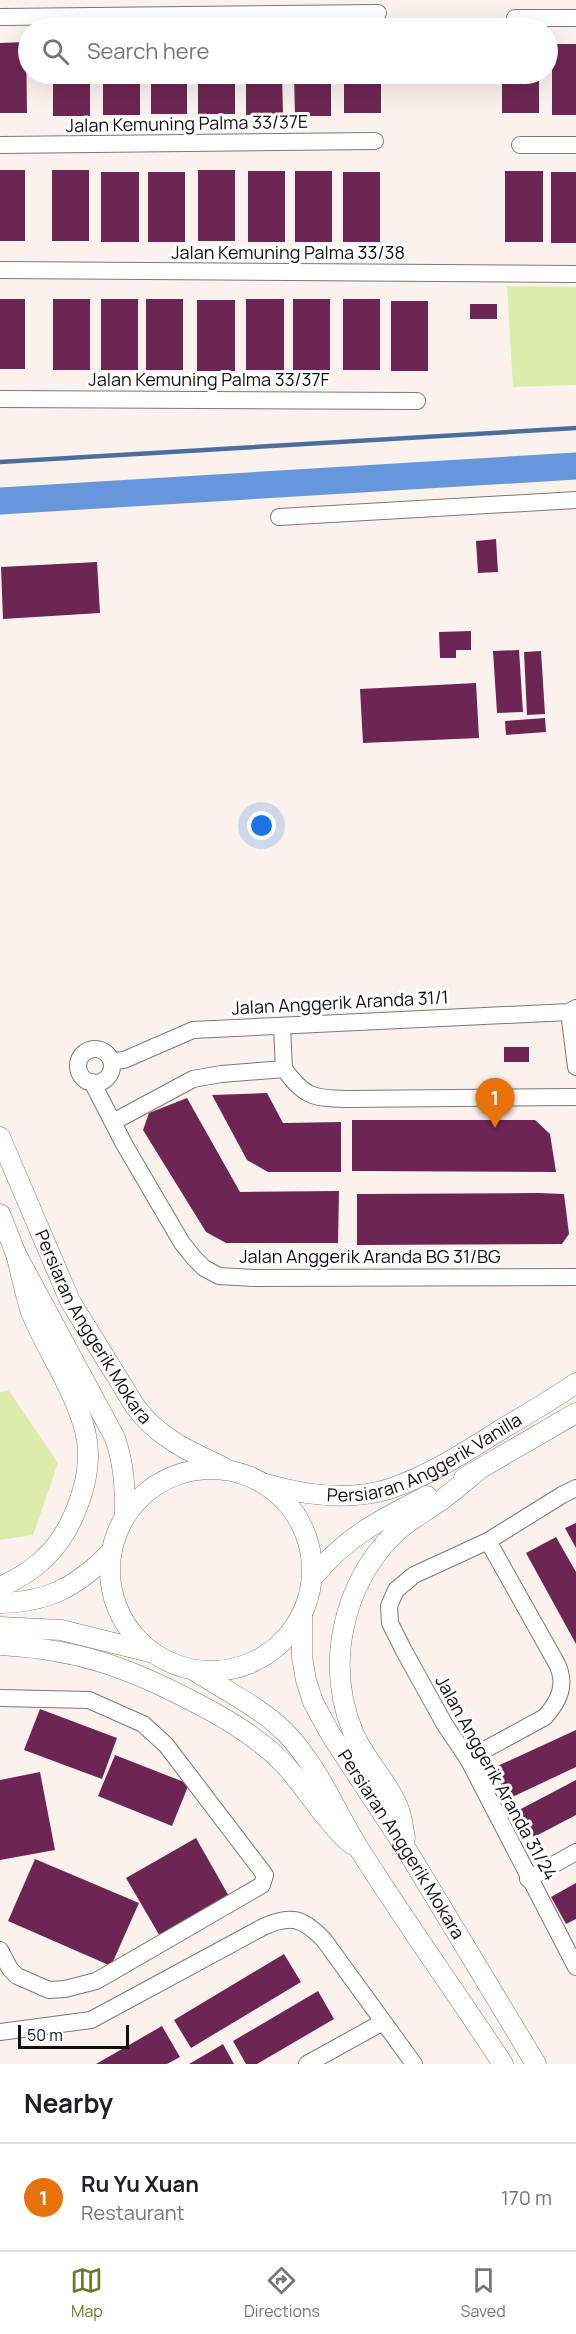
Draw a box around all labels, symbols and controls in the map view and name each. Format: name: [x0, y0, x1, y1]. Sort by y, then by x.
search box: [18, 18, 558, 84]
icon: search: [39, 35, 72, 68]
text: Search here: [87, 36, 209, 66]
street label: Jalan Kemuning Palma 33/37E: [66, 109, 308, 137]
street label: Jalan Kemuning Palma 33/38: [171, 240, 405, 264]
street label: Jalan Kemuning Palma 33/37F: [88, 367, 330, 391]
your location: [247, 811, 276, 840]
street label: Jalan Anggerik Aranda 31/1: [231, 984, 449, 1020]
pin: 1: [476, 1078, 514, 1128]
street label: Persiaran Anggerik Mokara: [30, 1226, 157, 1429]
street label: Jalan Anggerik Aranda BG 31/BG: [239, 1244, 501, 1268]
street label: Persiaran Anggerik Vanilla: [326, 1407, 526, 1507]
street label: Jalan Anggerik Aranda 31/24: [430, 1671, 563, 1884]
street label: Persiaran Anggerik Mokara: [333, 1745, 471, 1943]
scale bar: [18, 2022, 129, 2050]
text: 50 m: [27, 2024, 63, 2046]
text: Nearby: [24, 2085, 113, 2121]
text: Ru Yu Xuan: [81, 2169, 199, 2199]
text: 1: [39, 2184, 48, 2211]
text: 170 m: [501, 2184, 552, 2211]
text: Restaurant: [81, 2199, 185, 2226]
tab: Map: [70, 2264, 103, 2322]
tab: Directions: [244, 2264, 320, 2322]
tab: Saved: [461, 2264, 506, 2322]

